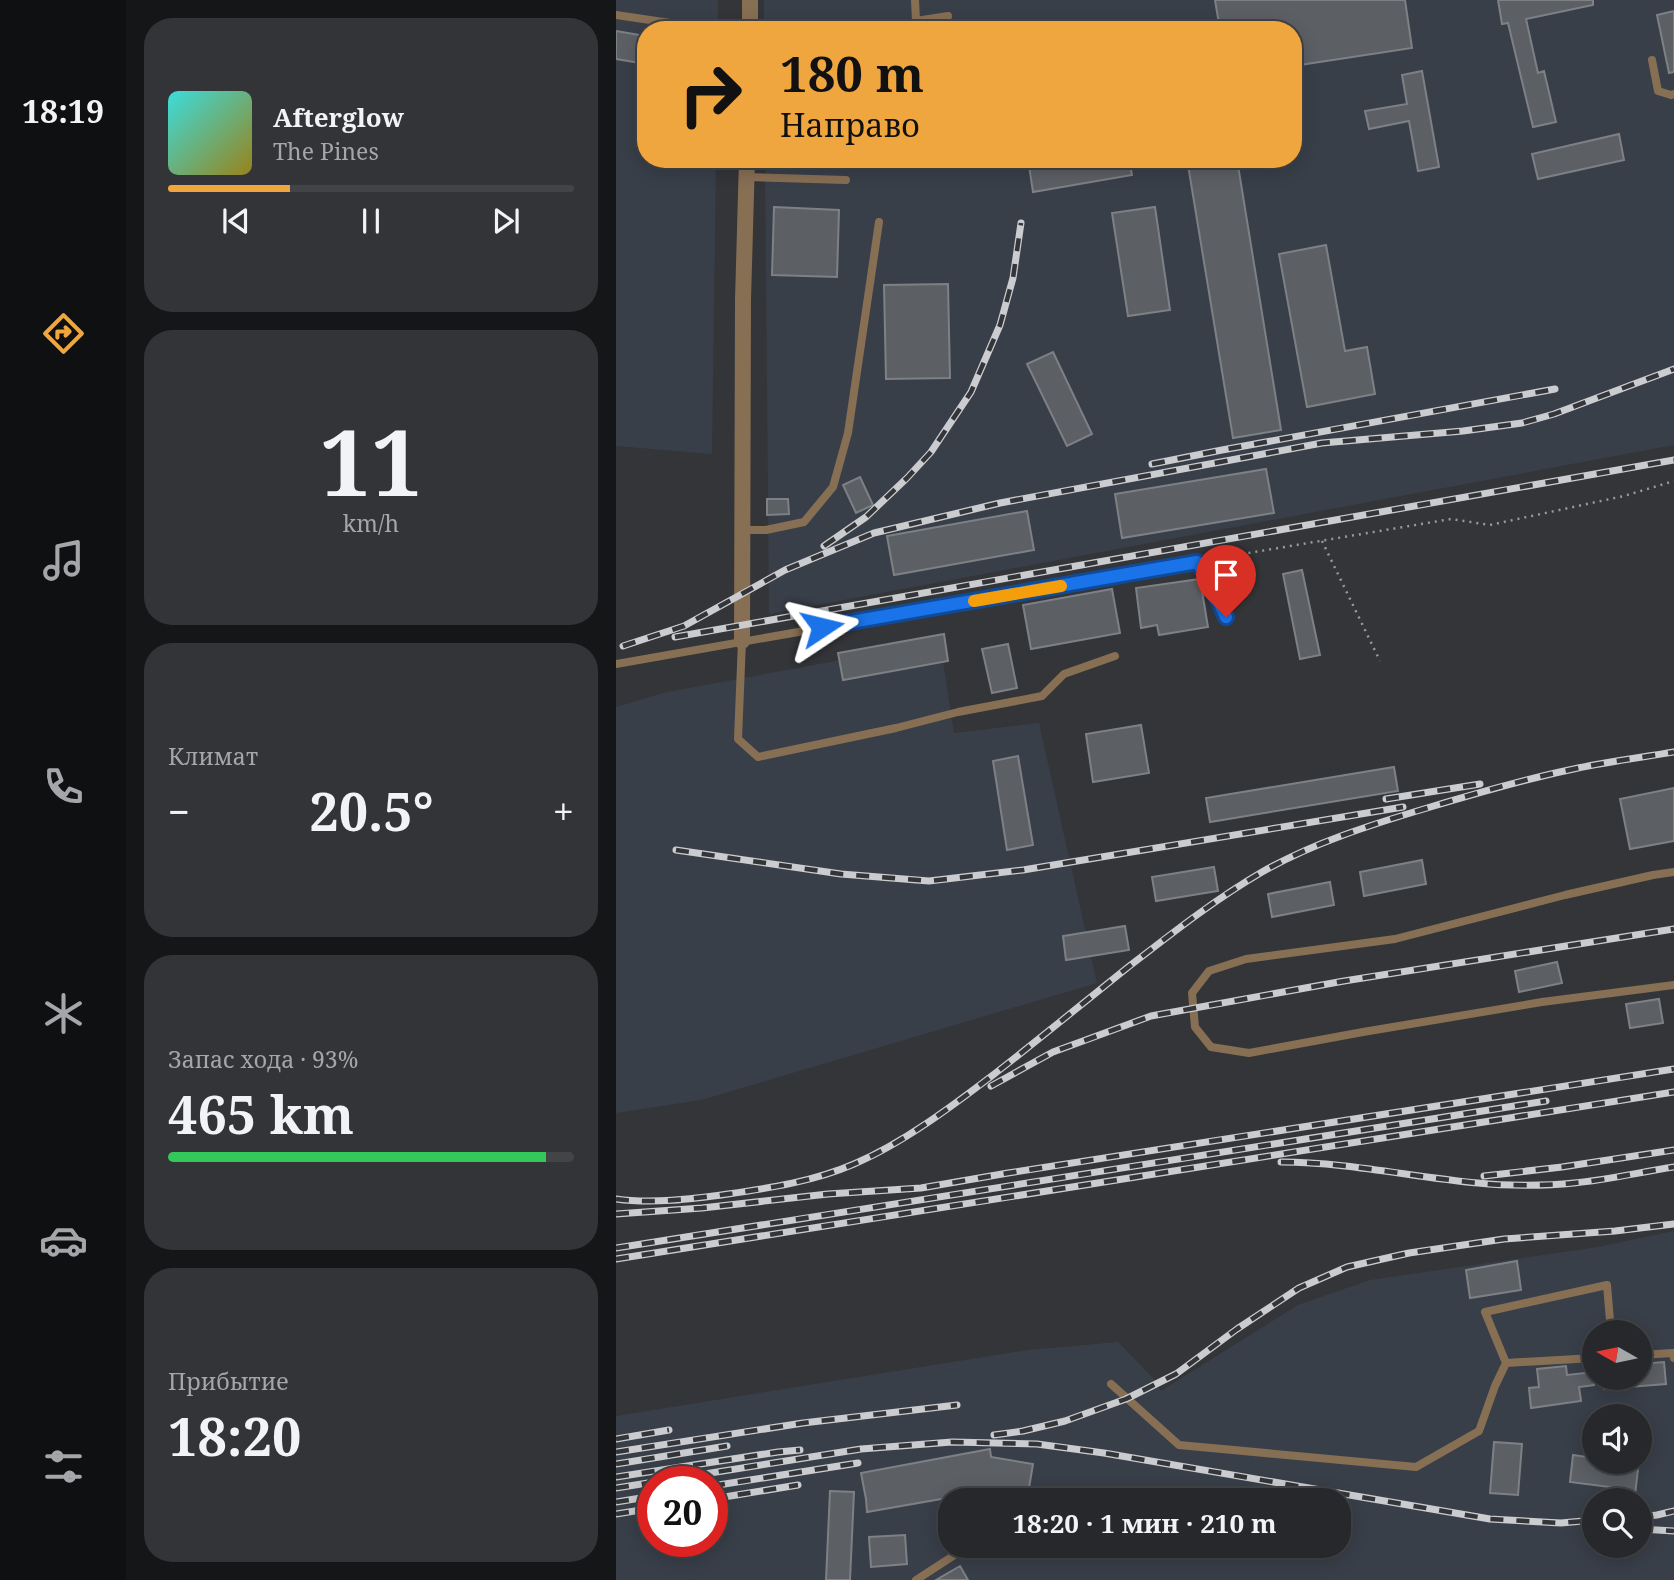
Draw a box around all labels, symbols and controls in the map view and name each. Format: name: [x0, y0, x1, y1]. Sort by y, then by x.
text: 180 m: [780, 40, 924, 106]
icon: right: [665, 49, 756, 140]
text: 18:19: [22, 89, 104, 132]
text: Afterglow: [273, 99, 404, 135]
text: Направо: [780, 103, 920, 146]
text: The Pines: [273, 135, 379, 167]
icon: previous: [217, 202, 255, 240]
icon: pause: [352, 202, 390, 240]
icon: next: [487, 202, 525, 240]
icon: directions: [39, 309, 88, 358]
text: 11: [320, 399, 422, 523]
text: km/h: [343, 507, 399, 539]
icon: music: [39, 536, 88, 585]
pin: [1196, 545, 1256, 617]
icon: arrive: [1207, 556, 1245, 594]
position arrow: [785, 590, 859, 664]
text: Климат: [168, 740, 258, 772]
icon: phone: [39, 762, 88, 811]
text: 20.5°: [309, 775, 434, 846]
text: −: [168, 785, 190, 837]
text: +: [553, 785, 574, 837]
icon: climate: [39, 989, 88, 1038]
text: Запас хода · 93%: [168, 1043, 358, 1075]
text: 465 km: [168, 1078, 354, 1149]
icon: car: [39, 1216, 88, 1265]
north arrow: [1582, 1320, 1652, 1390]
map controls: [1582, 1320, 1652, 1558]
text: Прибытие: [168, 1365, 289, 1397]
text: 18:20: [168, 1400, 301, 1471]
button: sound: [1582, 1404, 1652, 1474]
icon: filters: [39, 1442, 88, 1491]
speed limit sign: 20: [637, 1466, 728, 1557]
button: search: [1582, 1488, 1652, 1558]
text: 18:20 · 1 мин · 210 m: [1012, 1505, 1277, 1541]

